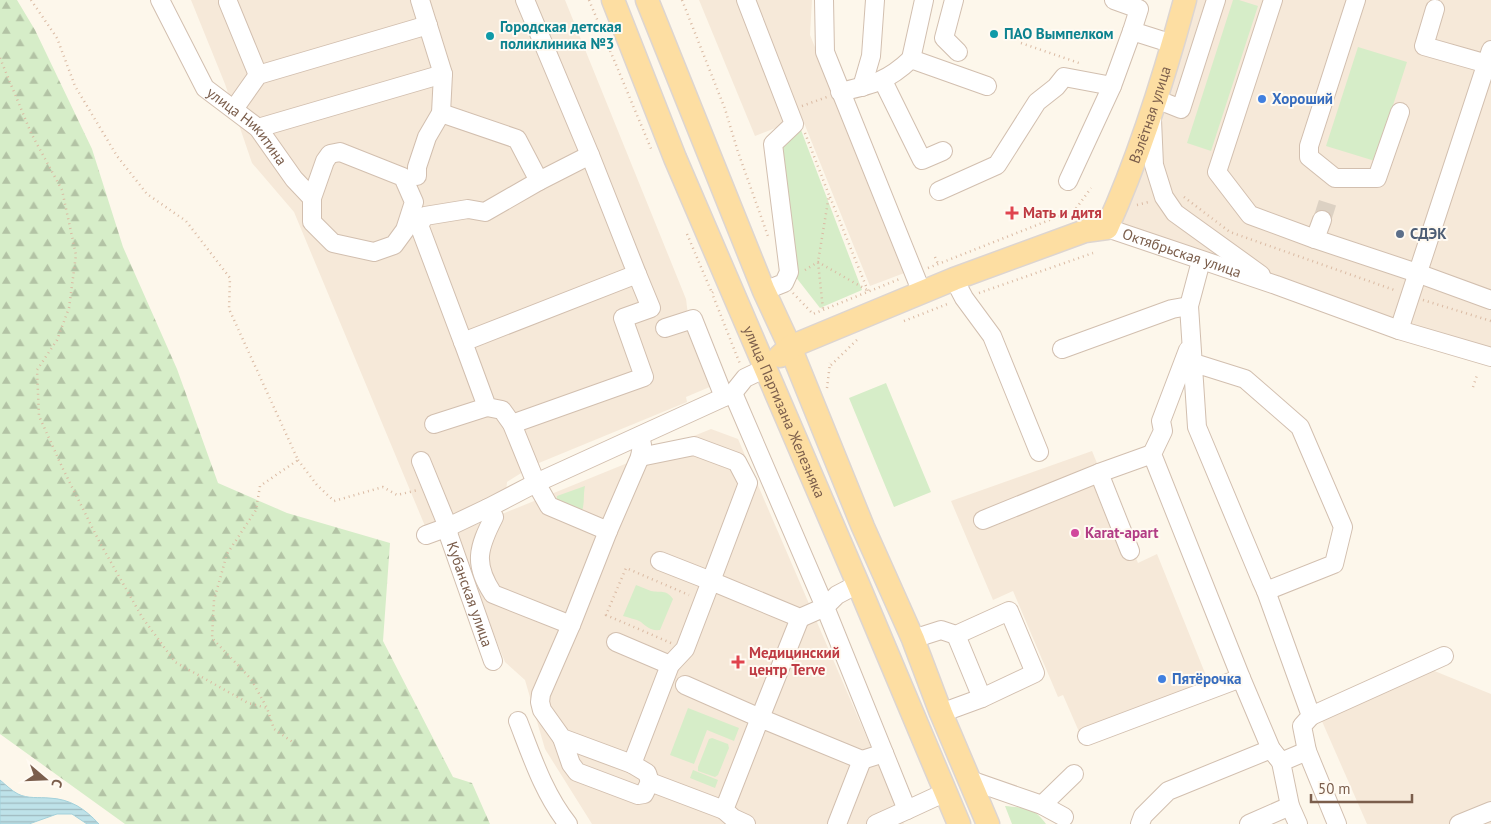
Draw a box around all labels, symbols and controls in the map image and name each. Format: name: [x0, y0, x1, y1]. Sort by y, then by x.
place label: Городская детская поликлиника №3: [500, 17, 622, 53]
place label: ПАО Вымпелком: [1004, 24, 1114, 43]
marker: ПАО Вымпелком: [988, 28, 1000, 40]
marker: Городская детская поликлиника №3: [484, 30, 496, 42]
street label: Взлётная улица: [1125, 64, 1175, 166]
street label: улица Никитина: [203, 83, 291, 169]
place label: Хороший: [1272, 89, 1333, 108]
marker: Хороший: [1256, 93, 1268, 105]
place label: Мать и дитя: [1023, 203, 1102, 222]
marker: Мать и дитя: [1005, 206, 1019, 220]
street label: Октябрьская улица: [1120, 224, 1244, 282]
place label: СДЭК: [1410, 224, 1447, 243]
marker: СДЭК: [1394, 228, 1406, 240]
street label: улица Партизана Железняка: [739, 323, 830, 501]
place label: Karat-apart: [1085, 523, 1159, 542]
marker: Karat-apart: [1069, 527, 1081, 539]
street label: Кубанская улица: [443, 539, 497, 649]
place label: Медицинский центр Terve: [749, 643, 840, 679]
marker: Медицинский центр Terve: [731, 655, 745, 669]
place label: Пятёрочка: [1172, 669, 1241, 688]
marker: Пятёрочка: [1156, 673, 1168, 685]
north arrow: [20, 754, 70, 804]
scale bar: [1311, 772, 1412, 804]
text: С: [47, 777, 67, 790]
text: 50 m: [1318, 779, 1351, 798]

